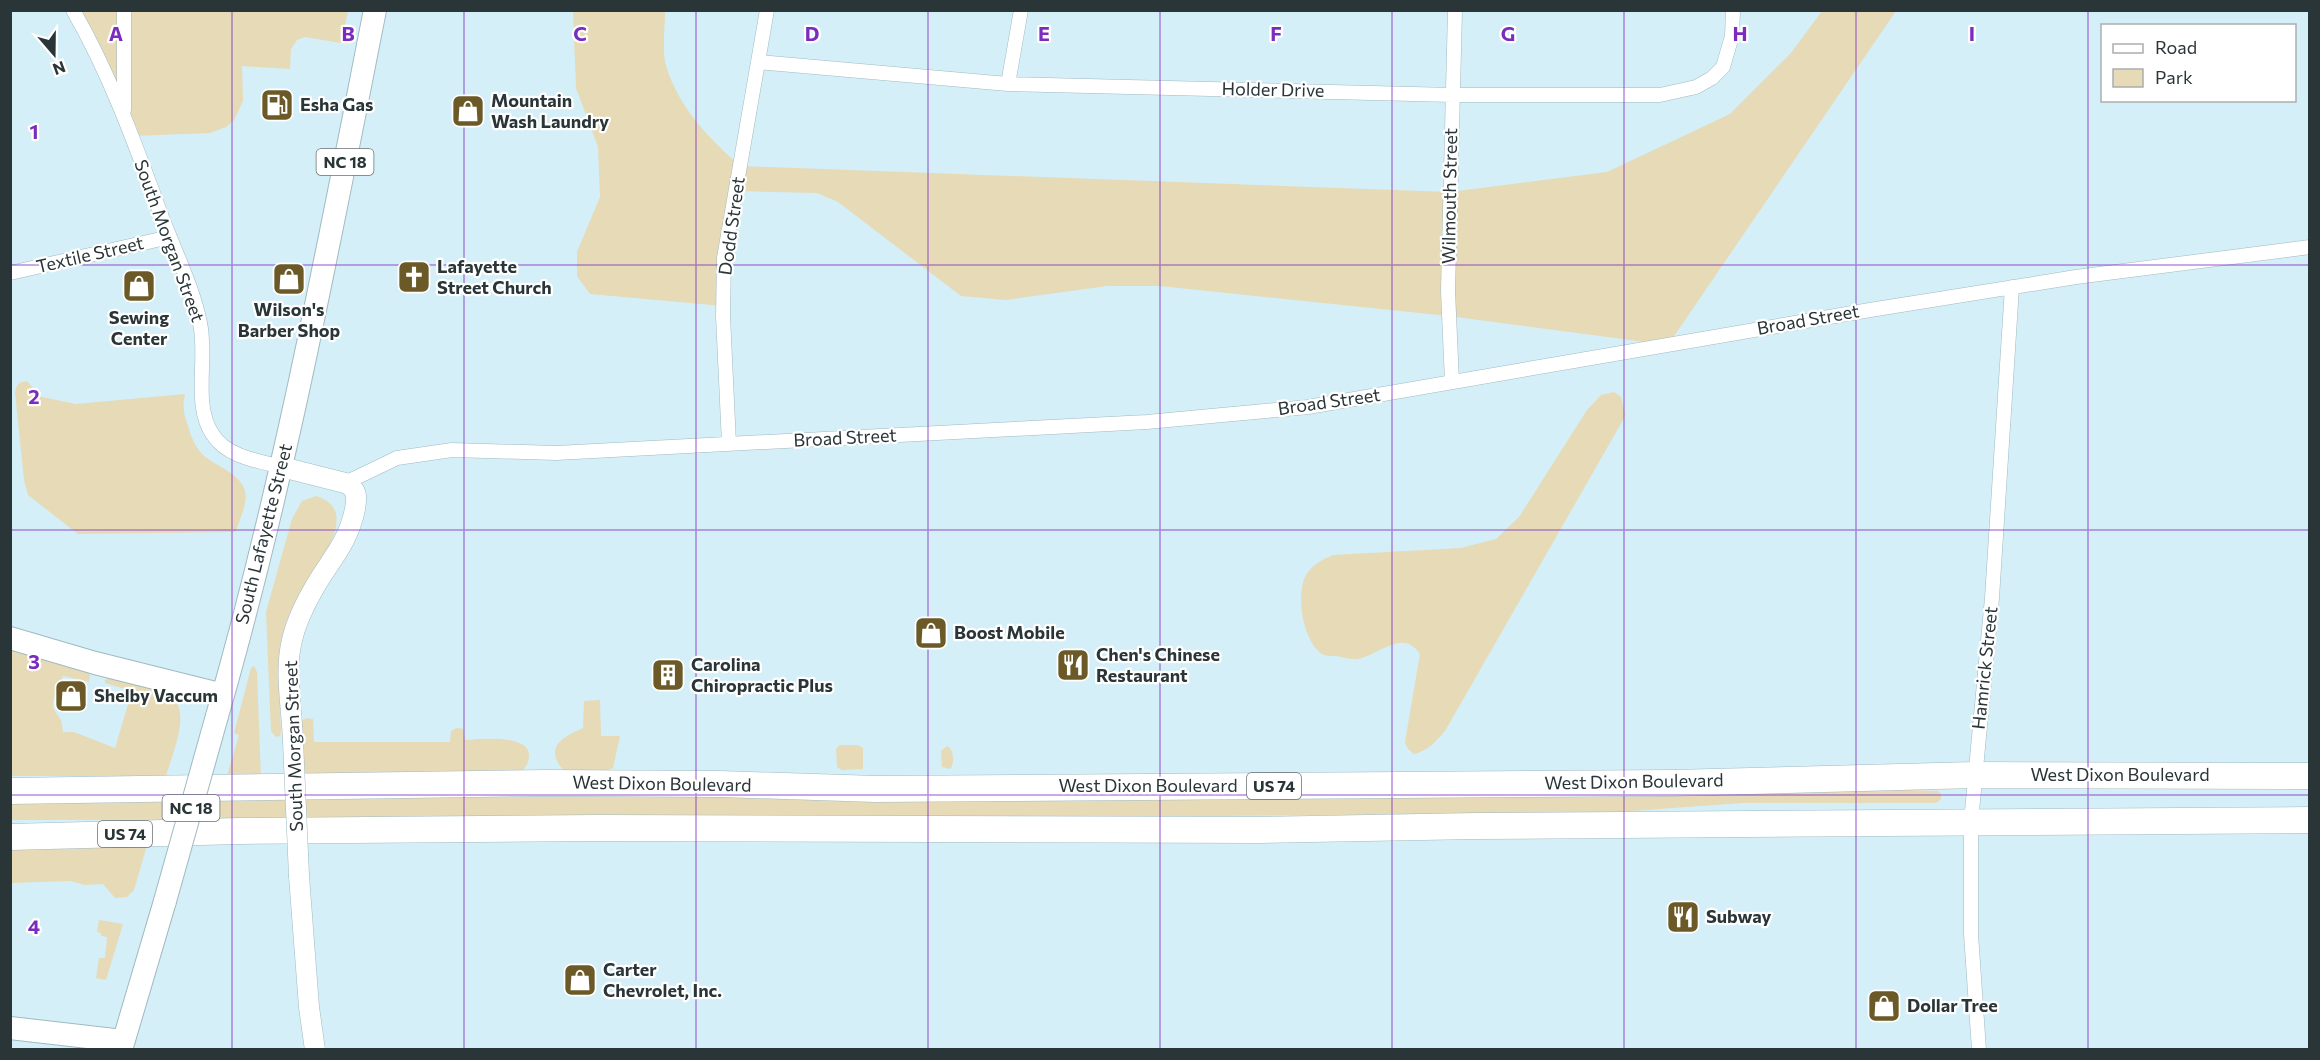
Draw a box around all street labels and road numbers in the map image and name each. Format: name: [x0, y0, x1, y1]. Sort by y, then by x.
street label: Holder Drive: [1221, 77, 1325, 101]
street label: Wilmouth Street: [1437, 128, 1461, 264]
road number: NC 18: [316, 149, 374, 175]
street label: South Morgan Street: [130, 156, 210, 325]
street label: Dodd Street: [713, 175, 749, 276]
street label: Textile Street: [34, 231, 146, 277]
street label: Broad Street: [1755, 299, 1861, 339]
street label: Broad Street: [1276, 383, 1382, 419]
street label: Broad Street: [793, 423, 897, 451]
street label: South Lafayette Street: [230, 441, 296, 626]
street label: Hamrick Street: [1967, 605, 2001, 730]
street label: South Morgan Street: [279, 660, 307, 832]
street label: West Dixon Boulevard: [2030, 763, 2210, 785]
street label: West Dixon Boulevard: [1544, 768, 1724, 794]
street label: West Dixon Boulevard: [572, 770, 752, 796]
road number: US 74: [1247, 773, 1301, 799]
street label: West Dixon Boulevard: [1058, 774, 1238, 796]
road number: NC 18: [162, 795, 219, 821]
road number: US 74: [98, 821, 152, 847]

